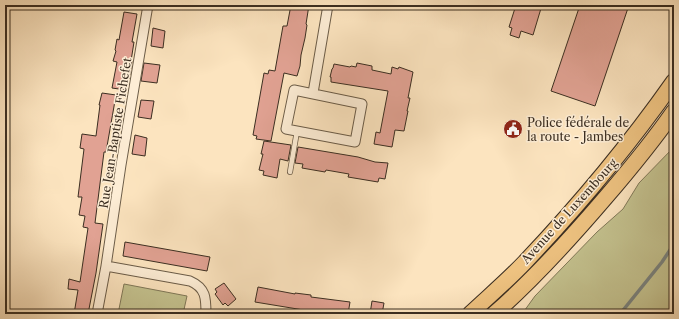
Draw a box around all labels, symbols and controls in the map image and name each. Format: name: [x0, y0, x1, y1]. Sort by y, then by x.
street label: Rue Jean-Baptiste Fichefet: [96, 56, 134, 209]
place label: Police fédérale de la route - Jambes: [527, 115, 629, 144]
public building icon: Police fédérale de la route - Jambes: [502, 118, 524, 140]
street label: Avenue de Luxembourg: [517, 155, 621, 267]

